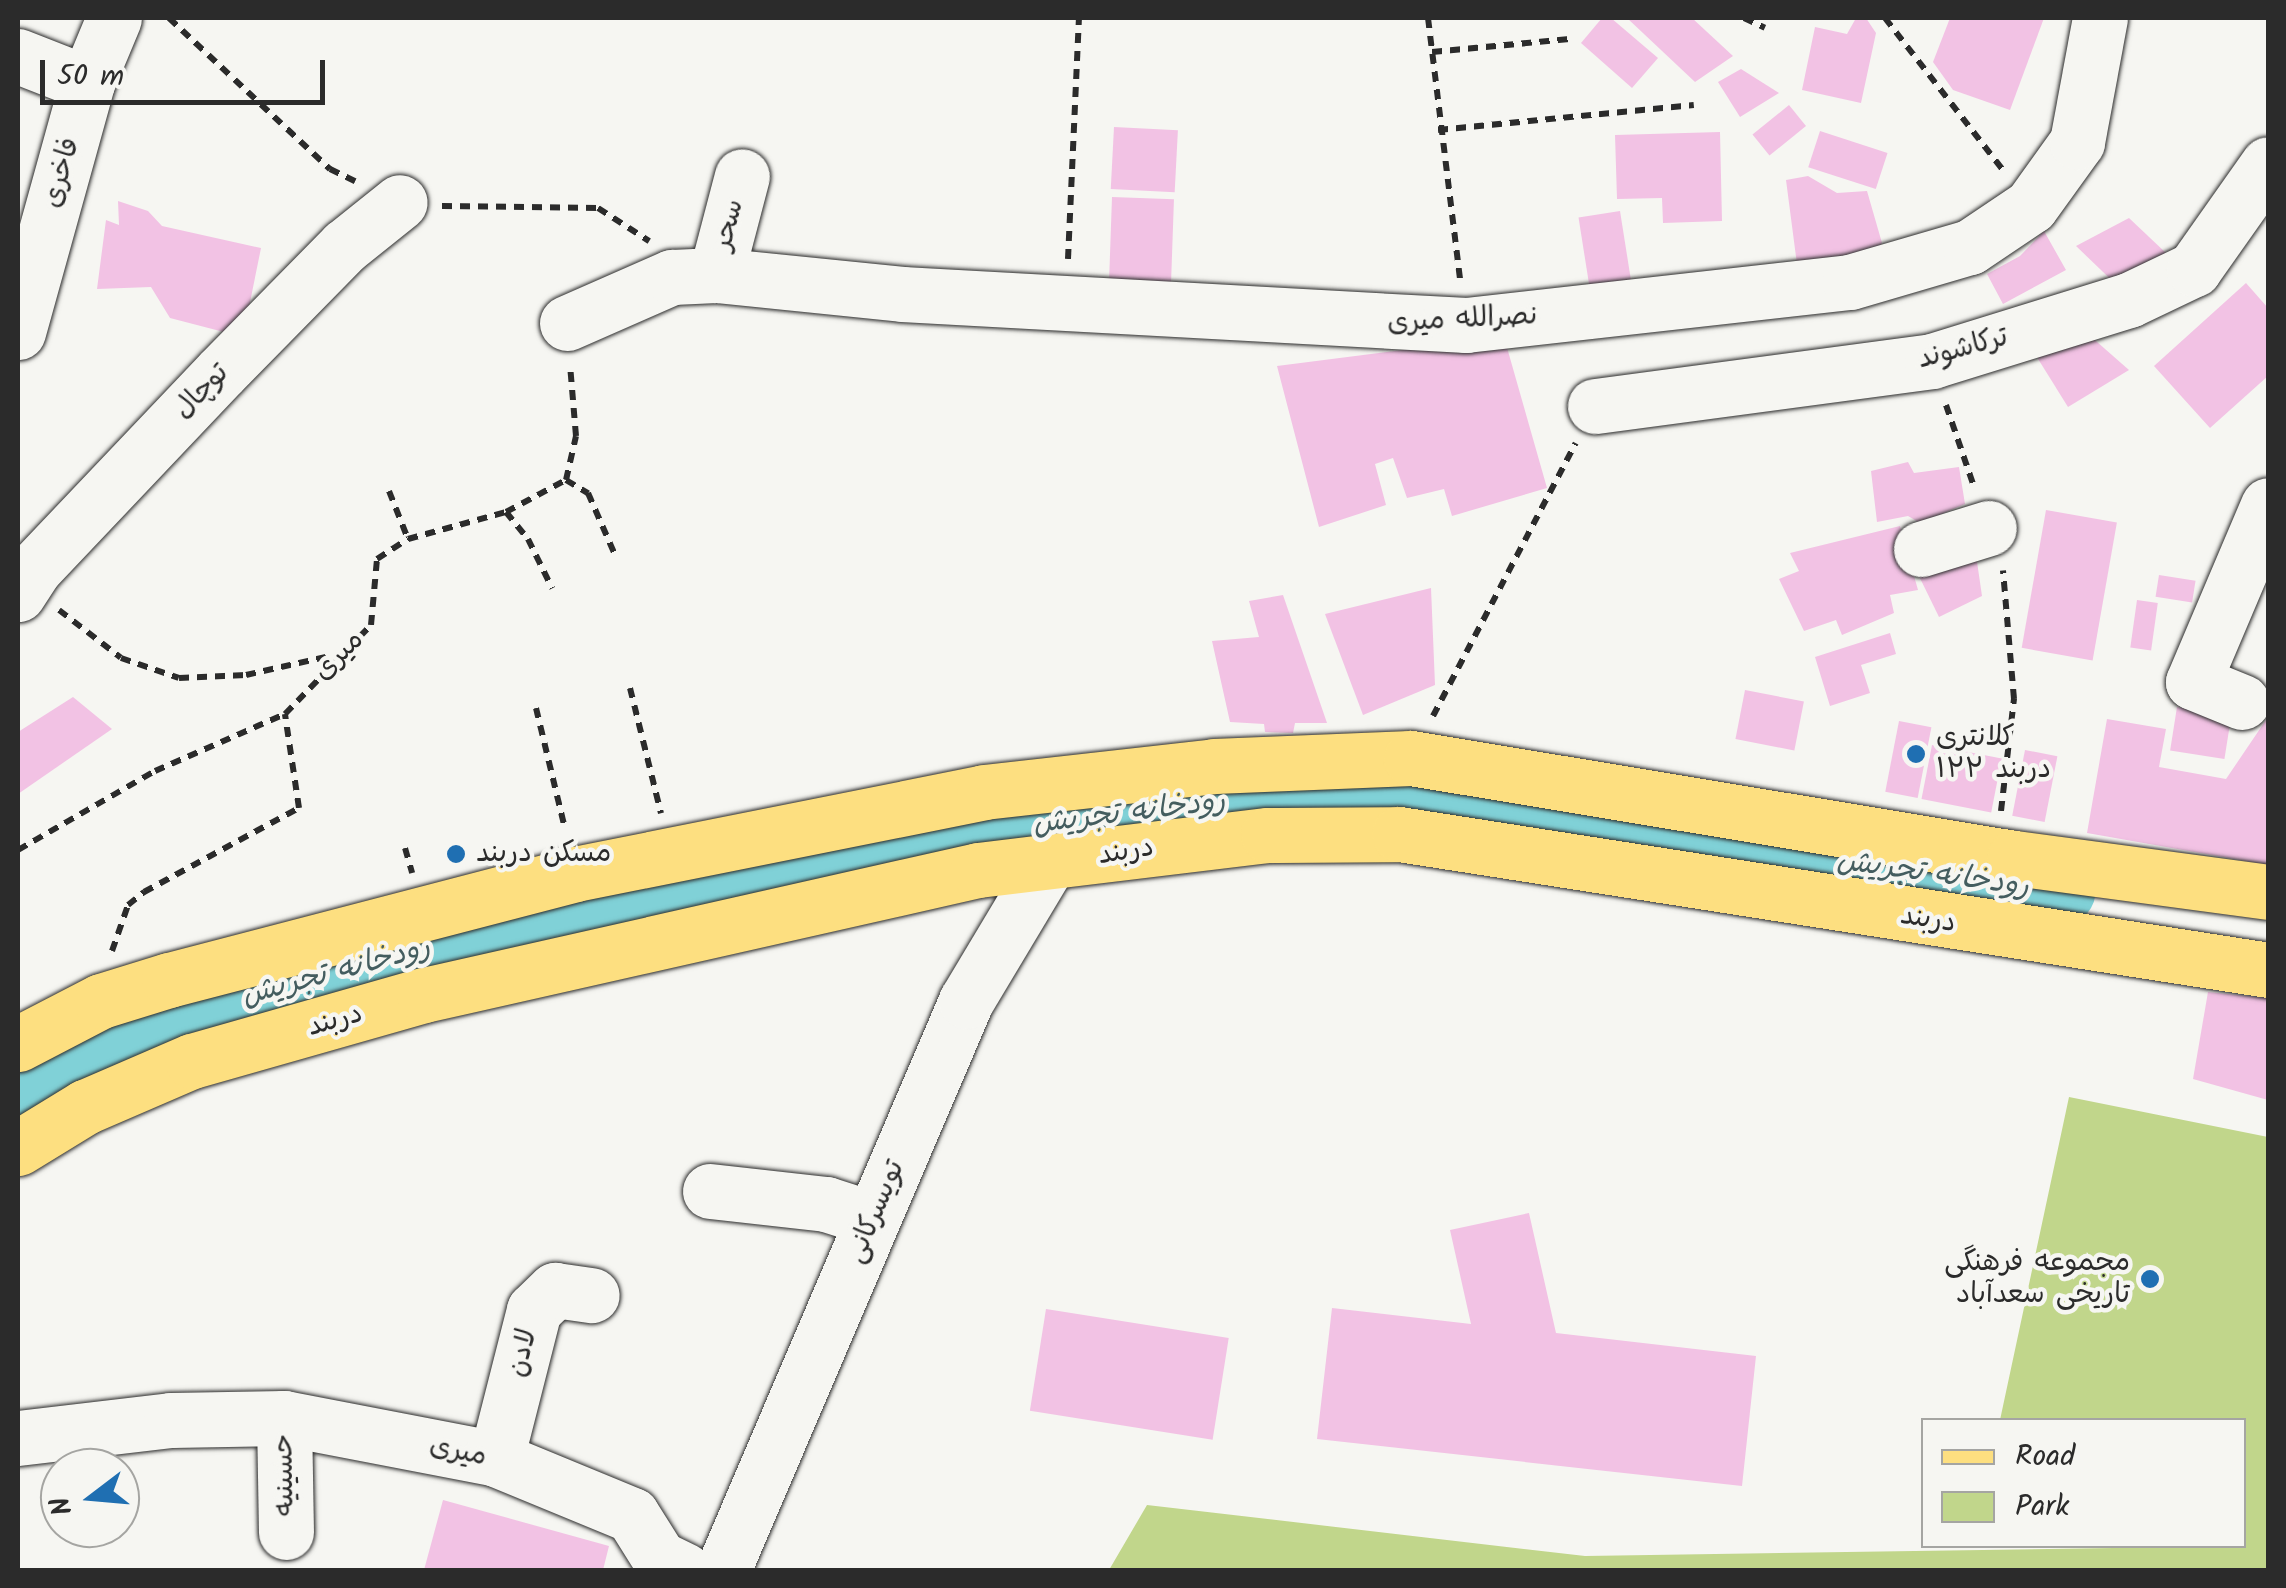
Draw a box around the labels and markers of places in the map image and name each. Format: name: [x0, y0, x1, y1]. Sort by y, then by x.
place label: کلانتری ۱۲۲ دربند: [1936, 721, 2051, 787]
marker: کلانتری ۱۲۲ دربند: [1905, 743, 1927, 765]
place label: مسکن دربند: [476, 837, 611, 871]
marker: مسکن دربند: [445, 843, 467, 865]
place label: مجموعه فرهنگی تاریخی سعدآباد: [1944, 1246, 2130, 1312]
marker: مجموعه فرهنگی تاریخی سعدآباد: [2139, 1268, 2161, 1290]

